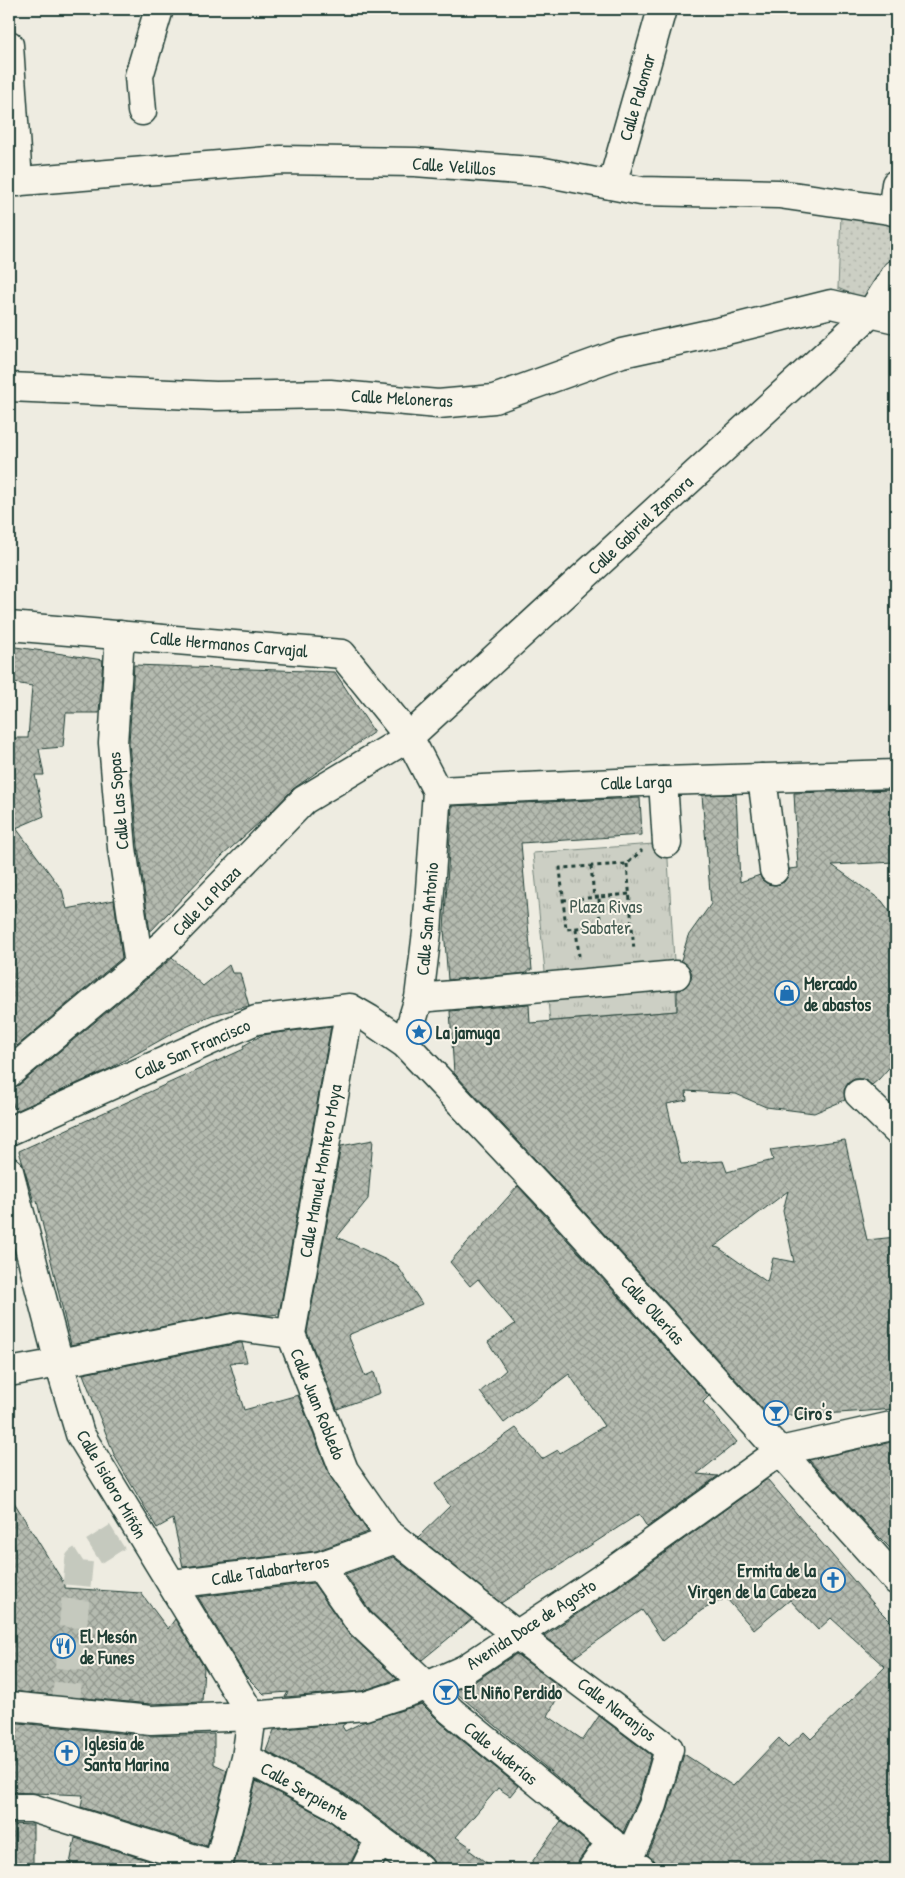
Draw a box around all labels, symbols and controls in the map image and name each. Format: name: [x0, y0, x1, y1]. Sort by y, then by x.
street label: Calle Palomar: [613, 50, 661, 144]
street label: Calle Velillos: [411, 151, 497, 181]
street label: Calle Meloneras: [350, 383, 454, 413]
street label: Calle Gabriel Zamora: [582, 470, 698, 580]
street label: Calle Hermanos Carvajal: [149, 625, 309, 663]
street label: Calle Las Sopas: [101, 751, 135, 851]
street label: Calle Larga: [600, 768, 672, 796]
street label: Calle La Plaza: [166, 860, 246, 942]
street label: Calle San Antonio: [410, 861, 444, 977]
park label: Plaza Rivas Sabater: [570, 894, 642, 940]
place label: Mercado de abastos: [804, 971, 871, 1017]
shop icon: Mercado de abastos: [774, 980, 800, 1006]
street label: Calle San Francisco: [130, 1012, 254, 1086]
place icon: La jamuga: [406, 1019, 432, 1045]
place label: La jamuga: [436, 1020, 501, 1046]
street label: Calle Manuel Montero Moya: [292, 1082, 348, 1260]
street label: Calle Ollerías: [615, 1270, 691, 1350]
street label: Calle Juan Robledo: [284, 1344, 352, 1464]
bar icon: Ciro's: [763, 1400, 789, 1426]
place label: Ciro's: [794, 1401, 832, 1426]
street label: Calle Isidoro Miñón: [71, 1425, 153, 1543]
street label: Calle Talabarteros: [209, 1548, 331, 1592]
place label: Ermita de la Virgen de la Cabeza: [687, 1558, 817, 1605]
church icon: Ermita de la Virgen de la Cabeza: [820, 1567, 846, 1593]
street label: Avenida Doce de Agosto: [461, 1573, 601, 1675]
place label: El Mesón de Funes: [80, 1624, 137, 1670]
restaurant icon: El Mesón de Funes: [50, 1633, 76, 1659]
street label: Calle Naranjos: [572, 1671, 662, 1747]
bar icon: El Niño Perdido: [433, 1679, 459, 1705]
place label: El Niño Perdido: [464, 1680, 563, 1705]
street label: Calle Juderías: [459, 1715, 543, 1791]
place label: Iglesia de Santa Marina: [84, 1731, 170, 1777]
church icon: Iglesia de Santa Marina: [54, 1740, 80, 1766]
street label: Calle Serpiente: [256, 1755, 354, 1827]

